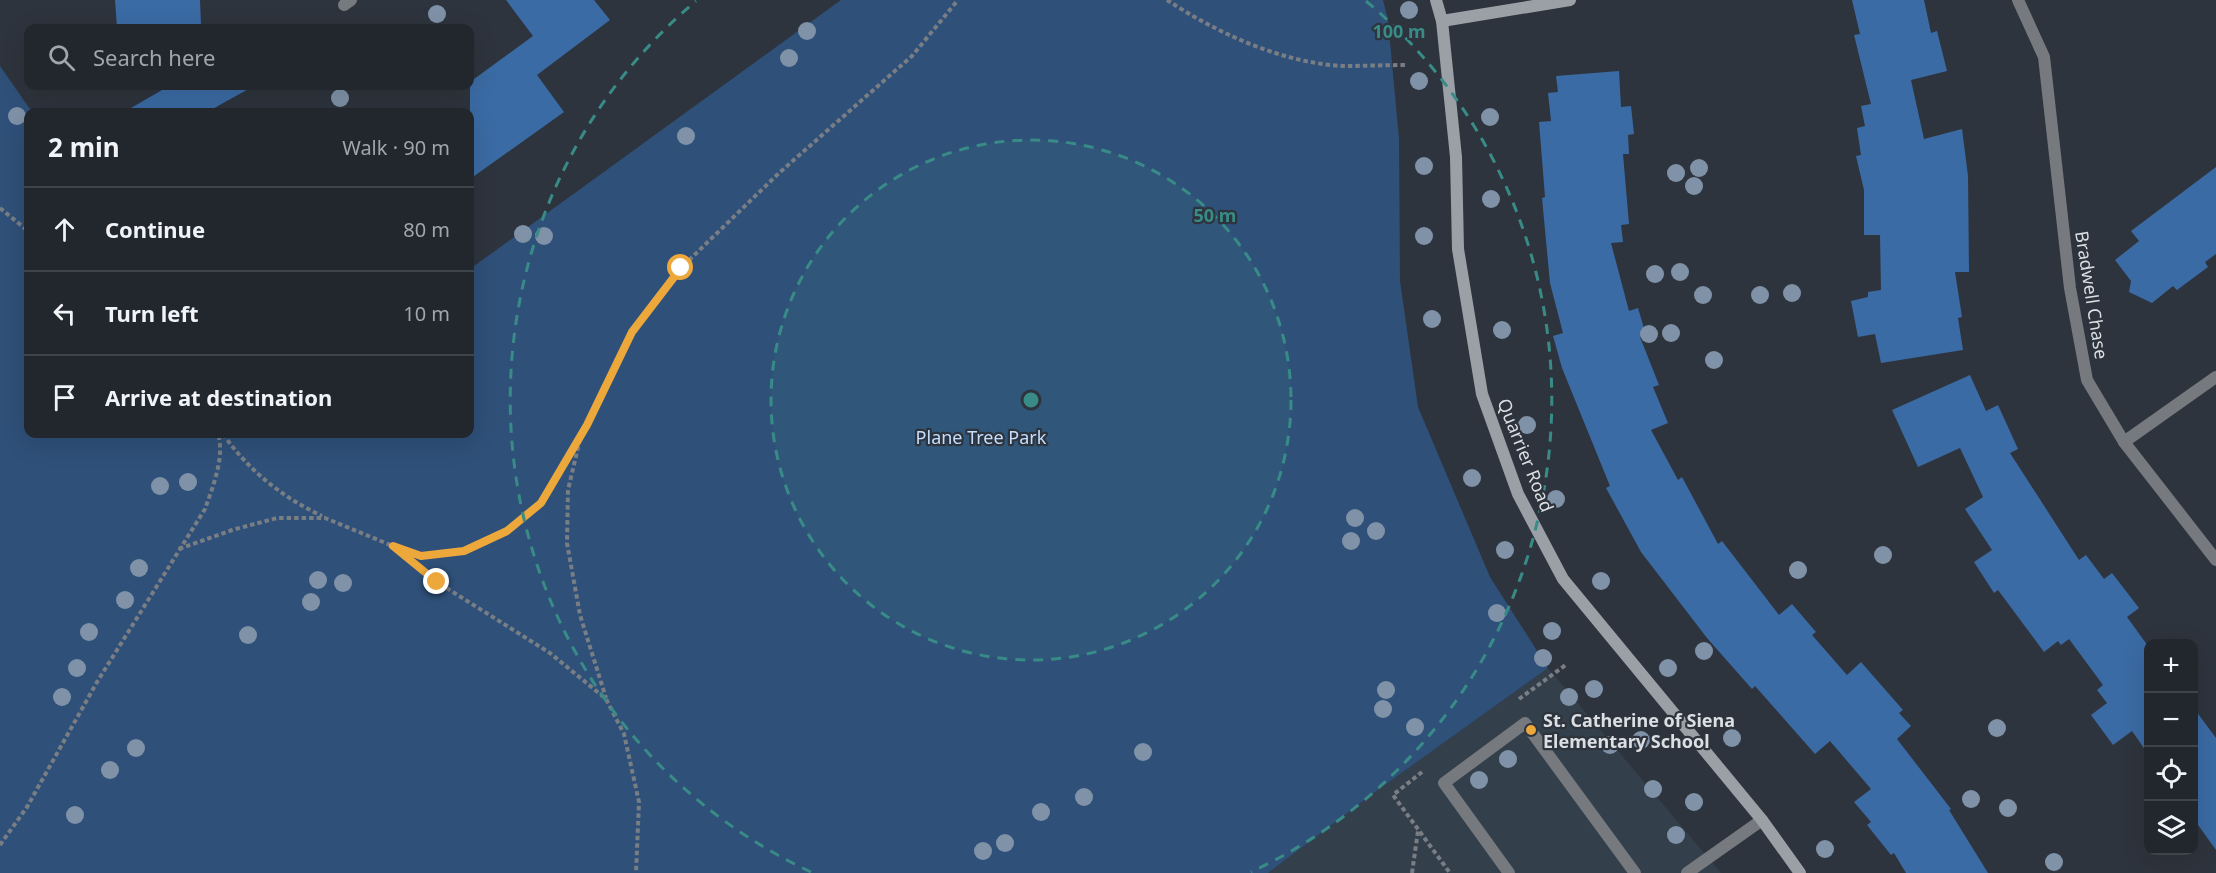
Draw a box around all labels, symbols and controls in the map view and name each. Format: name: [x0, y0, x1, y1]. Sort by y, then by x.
text: 100 m: [1372, 19, 1426, 43]
search box: [24, 24, 474, 90]
icon: search: [45, 41, 78, 74]
text: Search here: [93, 42, 215, 72]
text: 2 min: [48, 129, 120, 165]
text: Walk · 90 m: [342, 134, 450, 161]
text: 50 m: [1194, 203, 1236, 227]
icon: ahead: [48, 213, 81, 246]
text: Continue: [105, 214, 205, 244]
text: 80 m: [403, 216, 450, 243]
street label: Bradwell Chase: [2070, 229, 2114, 361]
route start: [667, 254, 693, 280]
icon: left: [48, 297, 81, 330]
text: Turn left: [105, 298, 199, 328]
text: 10 m: [403, 300, 450, 327]
icon: arrive: [48, 381, 81, 414]
text: Arrive at destination: [105, 382, 332, 412]
centre of rings: [1021, 390, 1041, 410]
street label: Quarrier Road: [1492, 395, 1560, 515]
park label: Plane Tree Park: [916, 425, 1047, 449]
route end: [423, 568, 449, 594]
map controls: [2144, 639, 2198, 855]
button: +: [2144, 639, 2198, 693]
button: −: [2144, 693, 2198, 747]
place label: St. Catherine of Siena Elementary School: [1543, 708, 1735, 753]
marker: St. Catherine of Siena Elementary School: [1524, 723, 1538, 737]
button: locate: [2144, 747, 2198, 801]
button: layers: [2144, 801, 2198, 855]

